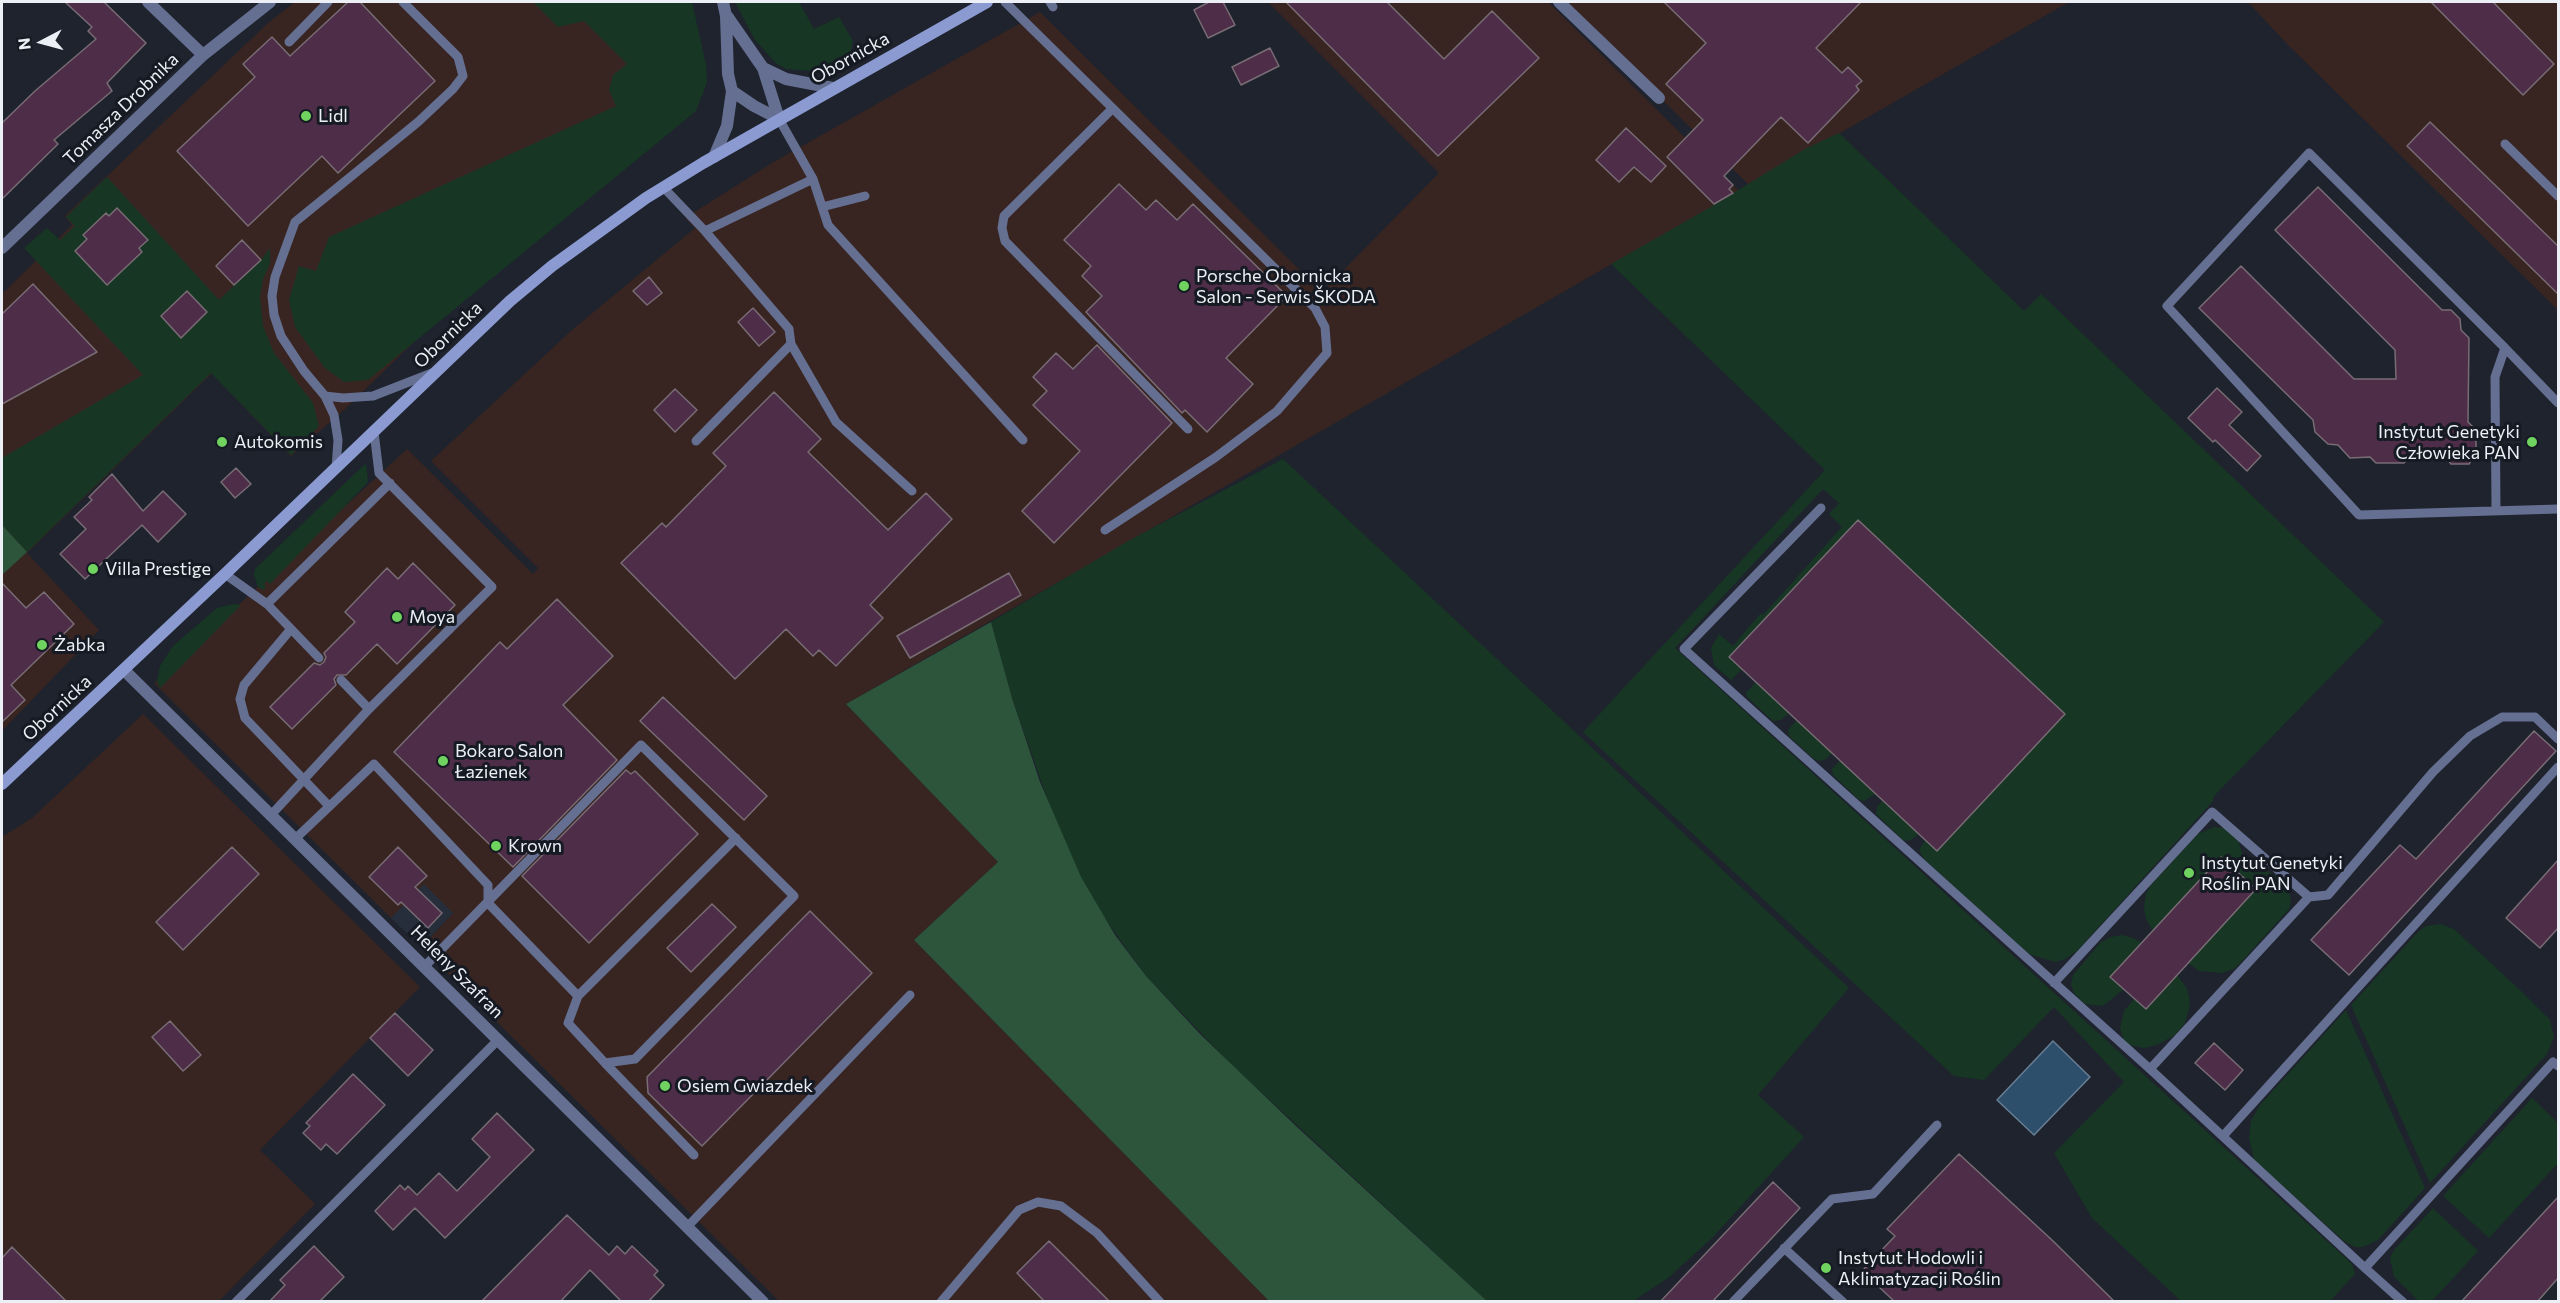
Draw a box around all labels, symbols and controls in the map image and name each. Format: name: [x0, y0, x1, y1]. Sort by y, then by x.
north arrow: [12, 12, 72, 72]
street label: Obornicka: [807, 28, 893, 88]
text: N: [14, 37, 34, 51]
street label: Tomasza Drobnika: [59, 49, 183, 169]
place label: Lidl: [318, 105, 348, 127]
marker: Lidl: [299, 109, 313, 123]
place label: Porsche Obornicka Salon - Serwis ŠKODA: [1196, 265, 1376, 308]
marker: Porsche Obornicka Salon - Serwis ŠKODA: [1177, 279, 1191, 293]
street label: Obornicka: [409, 297, 487, 373]
place label: Instytut Genetyki Człowieka PAN: [2378, 421, 2520, 464]
place label: Autokomis: [234, 431, 323, 453]
marker: Autokomis: [215, 435, 229, 449]
marker: Instytut Genetyki Człowieka PAN: [2525, 435, 2539, 449]
place label: Villa Prestige: [105, 558, 211, 580]
marker: Villa Prestige: [86, 562, 100, 576]
place label: Moya: [409, 606, 455, 628]
marker: Moya: [390, 610, 404, 624]
place label: Żabka: [54, 634, 105, 656]
marker: Żabka: [35, 638, 49, 652]
street label: Obornicka: [18, 671, 96, 745]
place label: Bokaro Salon Łazienek: [455, 740, 563, 783]
marker: Bokaro Salon Łazienek: [436, 754, 450, 768]
place label: Krown: [508, 835, 562, 857]
marker: Krown: [489, 839, 503, 853]
place label: Instytut Genetyki Roślin PAN: [2201, 852, 2343, 894]
marker: Instytut Genetyki Roślin PAN: [2182, 866, 2196, 880]
street label: Heleny Szafran: [406, 921, 508, 1023]
place label: Osiem Gwiazdek: [677, 1075, 813, 1097]
marker: Osiem Gwiazdek: [658, 1079, 672, 1093]
place label: Instytut Hodowli i Aklimatyzacji Roślin: [1838, 1247, 2001, 1290]
marker: Instytut Hodowli i Aklimatyzacji Roślin: [1819, 1261, 1833, 1275]

